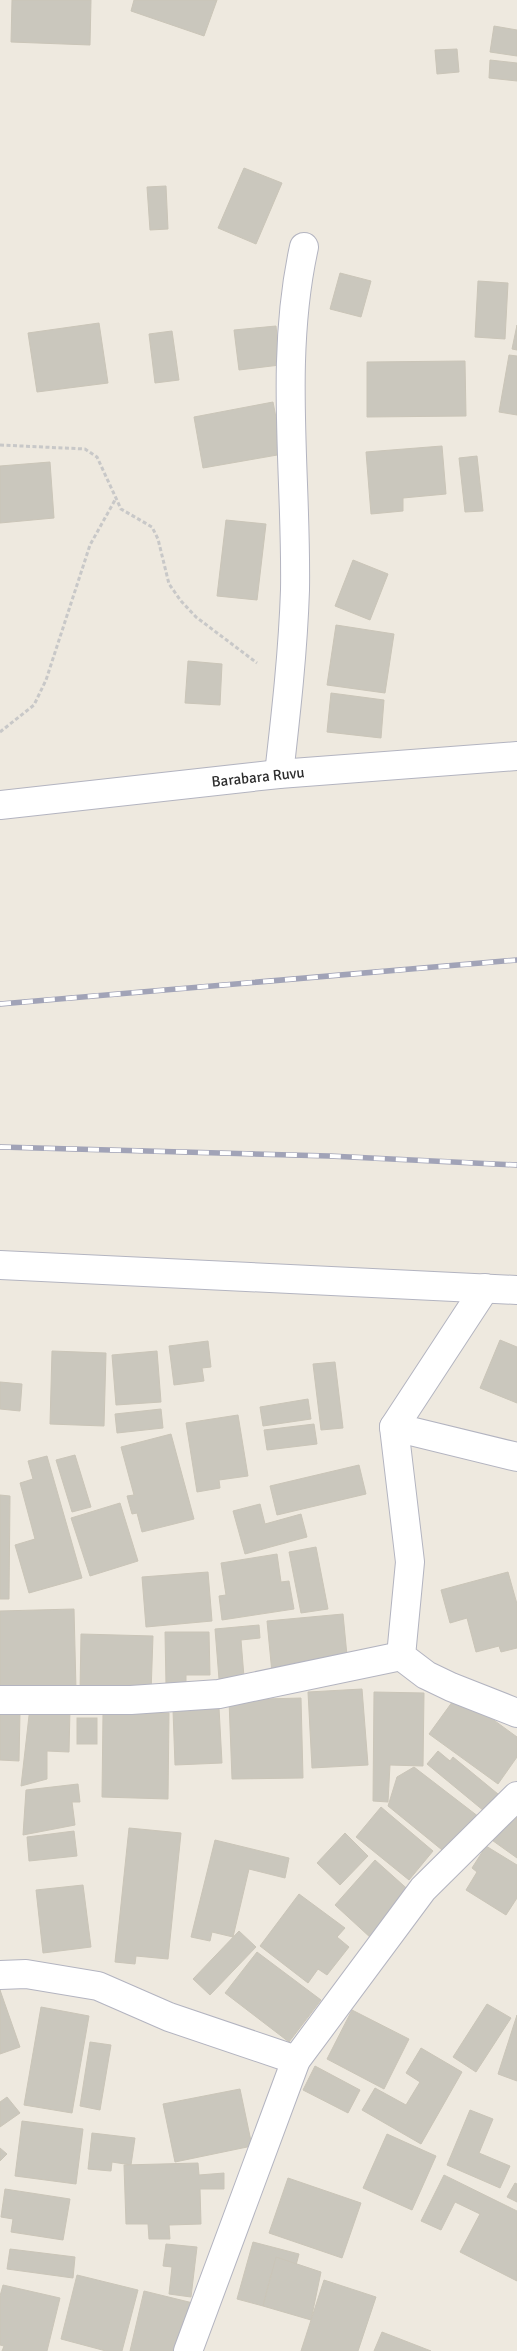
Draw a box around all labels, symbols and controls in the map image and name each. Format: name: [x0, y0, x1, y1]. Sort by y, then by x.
street label: Barabara Ruvu: [211, 763, 305, 791]

